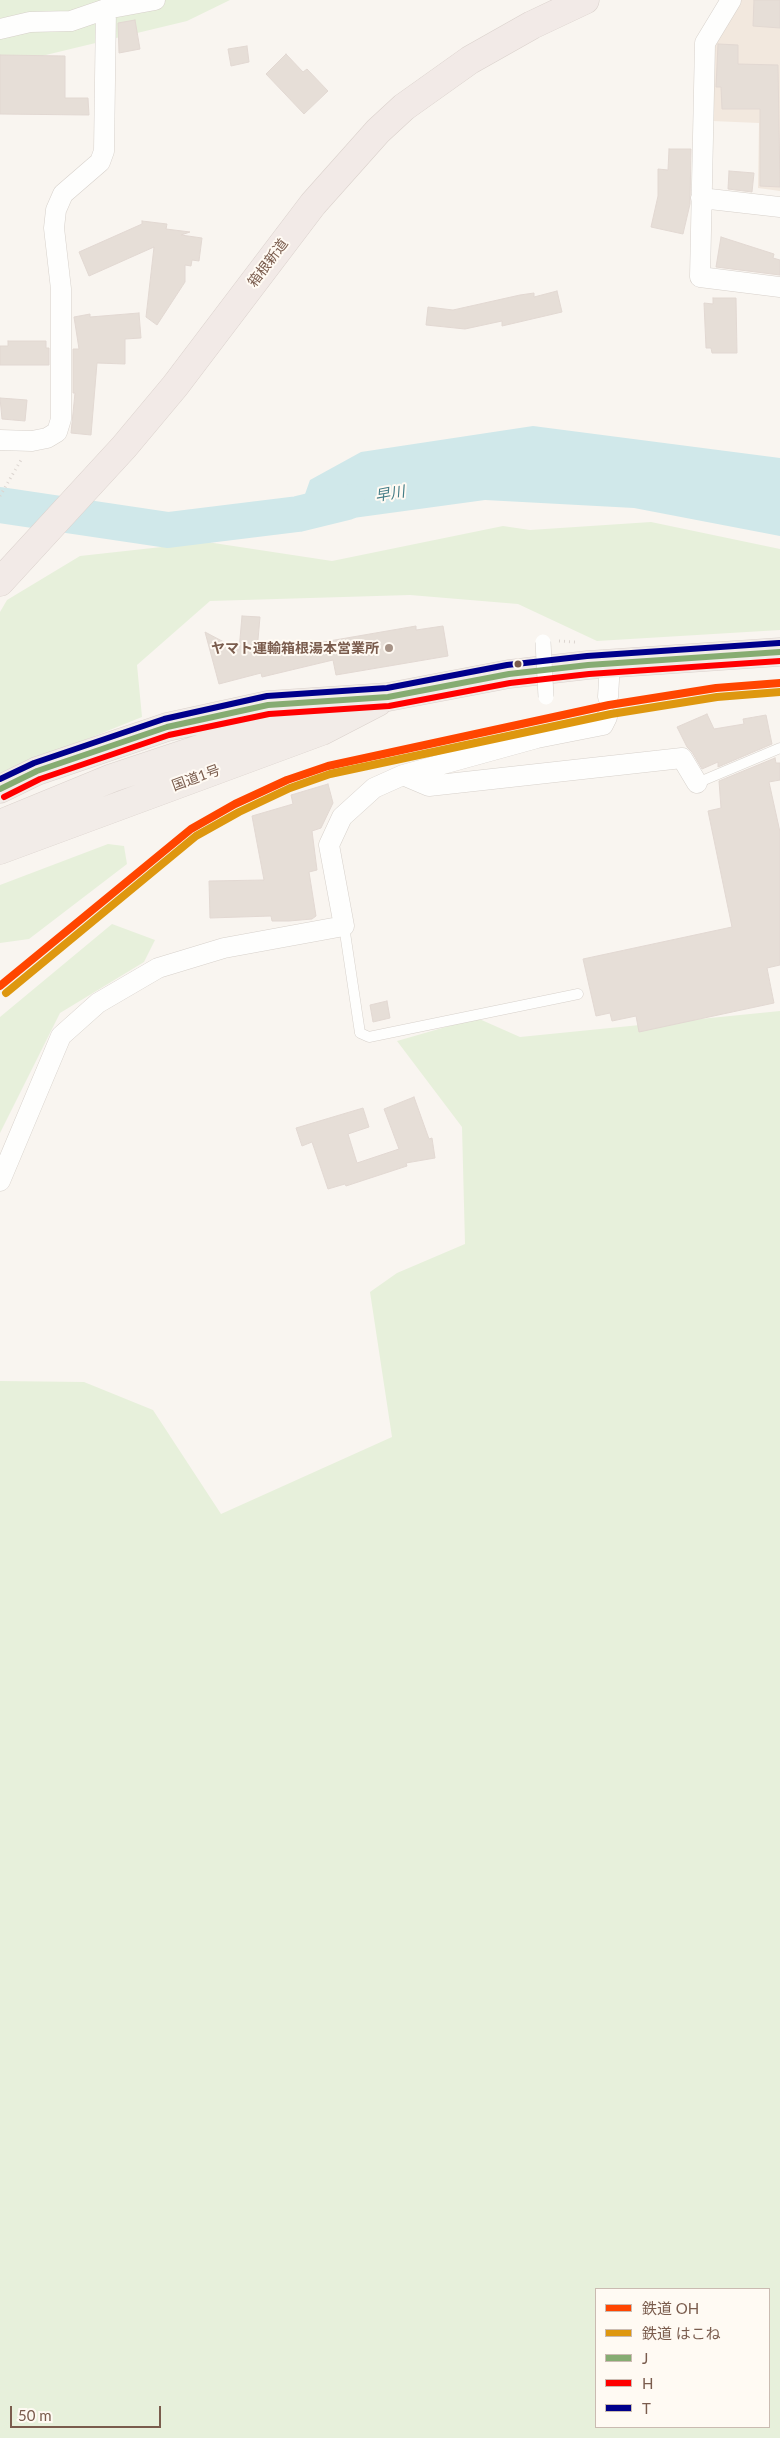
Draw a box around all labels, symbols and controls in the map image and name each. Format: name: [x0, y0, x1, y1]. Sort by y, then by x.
street label: 箱根新道: [244, 236, 292, 290]
water label: 早川: [374, 483, 406, 505]
place label: ヤマト運輸箱根湯本営業所: [211, 640, 379, 656]
marker: ヤマト運輸箱根湯本営業所: [383, 642, 395, 654]
unlabelled marker: [513, 659, 523, 669]
street label: 国道1号: [170, 762, 222, 794]
legend: [595, 2288, 770, 2428]
text: 鉄道 OH: [642, 2299, 699, 2317]
text: 鉄道 はこね: [642, 2324, 721, 2342]
text: J: [642, 2349, 648, 2367]
text: H: [642, 2374, 653, 2392]
scale bar: [12, 2396, 164, 2428]
text: T: [642, 2399, 651, 2417]
text: 50 m: [18, 2406, 52, 2424]

